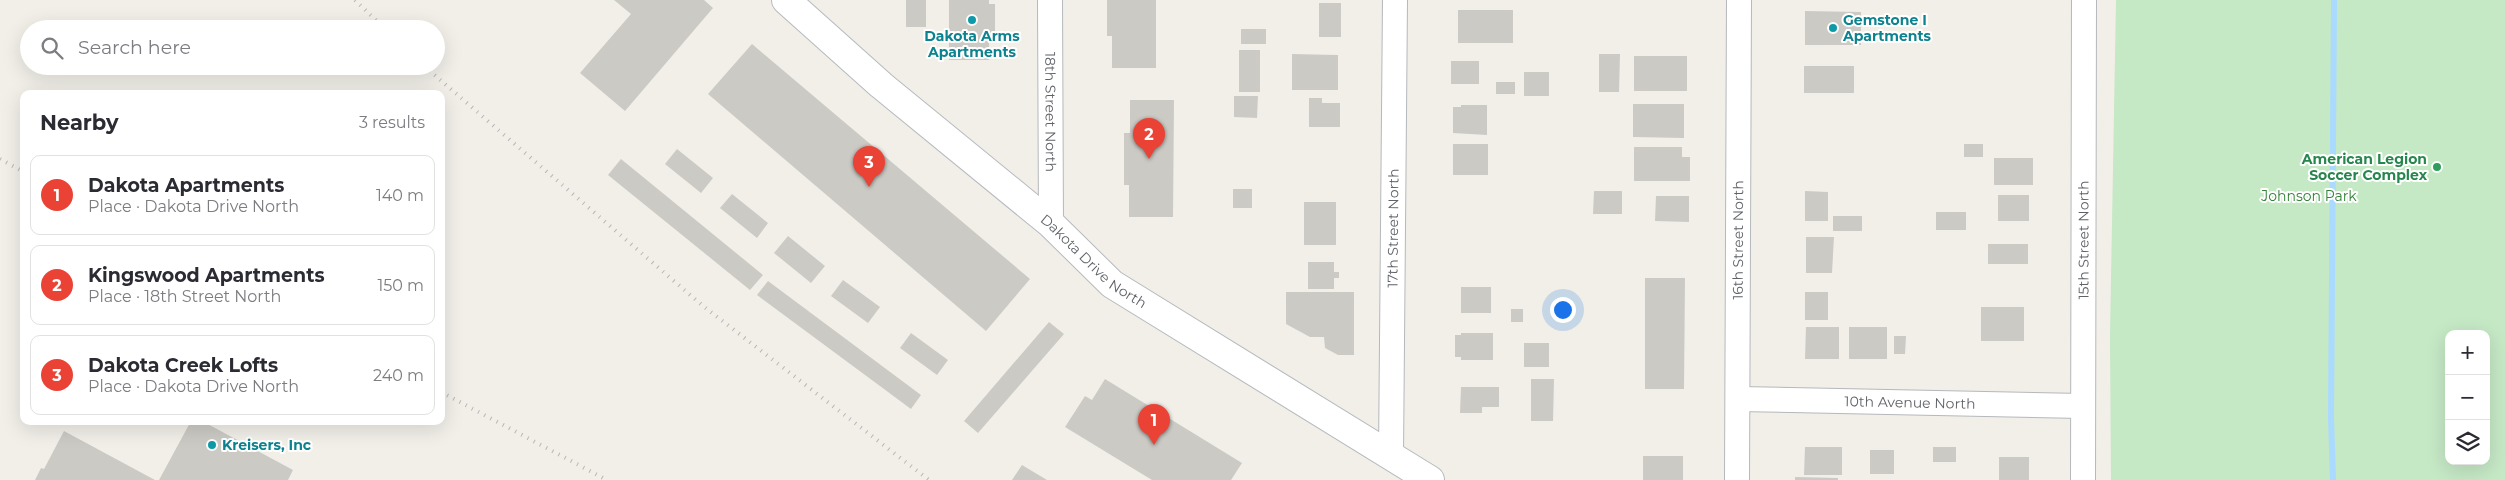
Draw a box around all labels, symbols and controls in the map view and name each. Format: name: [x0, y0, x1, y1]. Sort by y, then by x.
place label: Gemstone I Apartments: [1842, 11, 1932, 45]
marker: Dakota Arms Apartments: [966, 14, 978, 26]
search box: [20, 20, 445, 75]
marker: Gemstone I Apartments: [1827, 22, 1839, 34]
place label: Dakota Arms Apartments: [924, 27, 1020, 61]
icon: search: [38, 34, 66, 62]
text: Search here: [78, 36, 191, 59]
street label: 18th Street North: [1041, 52, 1060, 172]
text: Nearby: [40, 110, 119, 135]
text: 3 results: [359, 113, 425, 132]
pin: 2: [1133, 118, 1165, 159]
pin: 3: [853, 146, 885, 187]
place label: American Legion Soccer Complex: [2301, 150, 2428, 184]
marker: American Legion Soccer Complex: [2431, 161, 2443, 173]
street label: 17th Street North: [1383, 168, 1403, 288]
text: Dakota Apartments: [88, 174, 284, 197]
street label: 16th Street North: [1729, 180, 1747, 300]
street label: 15th Street North: [2074, 180, 2093, 300]
text: 1: [54, 186, 60, 205]
text: 140 m: [376, 186, 424, 205]
park label: Johnson Park: [2260, 187, 2357, 205]
text: Place · Dakota Drive North: [88, 197, 299, 216]
street label: Dakota Drive North: [1037, 210, 1150, 312]
text: Kingswood Apartments: [88, 264, 325, 287]
text: 2: [52, 276, 62, 295]
text: 150 m: [377, 276, 424, 295]
text: Place · 18th Street North: [88, 287, 281, 306]
your location: [1550, 297, 1576, 323]
map controls: [2445, 330, 2490, 465]
button: +: [2445, 330, 2490, 375]
text: Dakota Creek Lofts: [88, 354, 278, 377]
text: 3: [52, 366, 62, 385]
text: 240 m: [373, 366, 424, 385]
button: −: [2445, 375, 2490, 420]
text: Place · Dakota Drive North: [88, 377, 299, 396]
street label: 10th Avenue North: [1844, 392, 1976, 413]
pin: 1: [1138, 404, 1170, 445]
button: layers: [2445, 420, 2490, 465]
place label: Kreisers, Inc: [222, 436, 312, 454]
marker: Kreisers, Inc: [206, 439, 218, 451]

